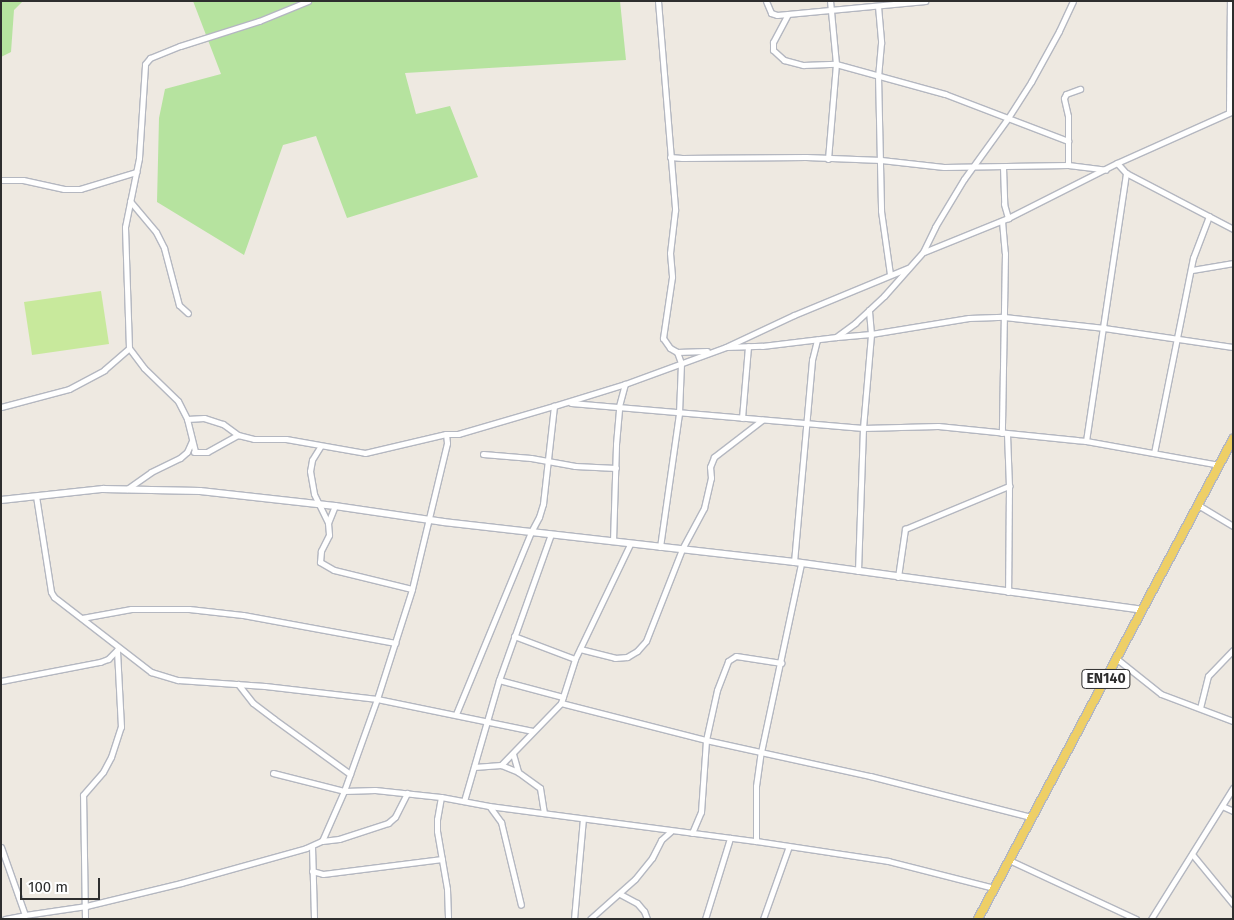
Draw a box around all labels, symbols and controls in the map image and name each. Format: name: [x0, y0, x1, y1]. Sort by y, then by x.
road number: EN140: [1081, 668, 1131, 691]
scale bar: [22, 868, 102, 900]
text: 100 m: [28, 878, 68, 896]

